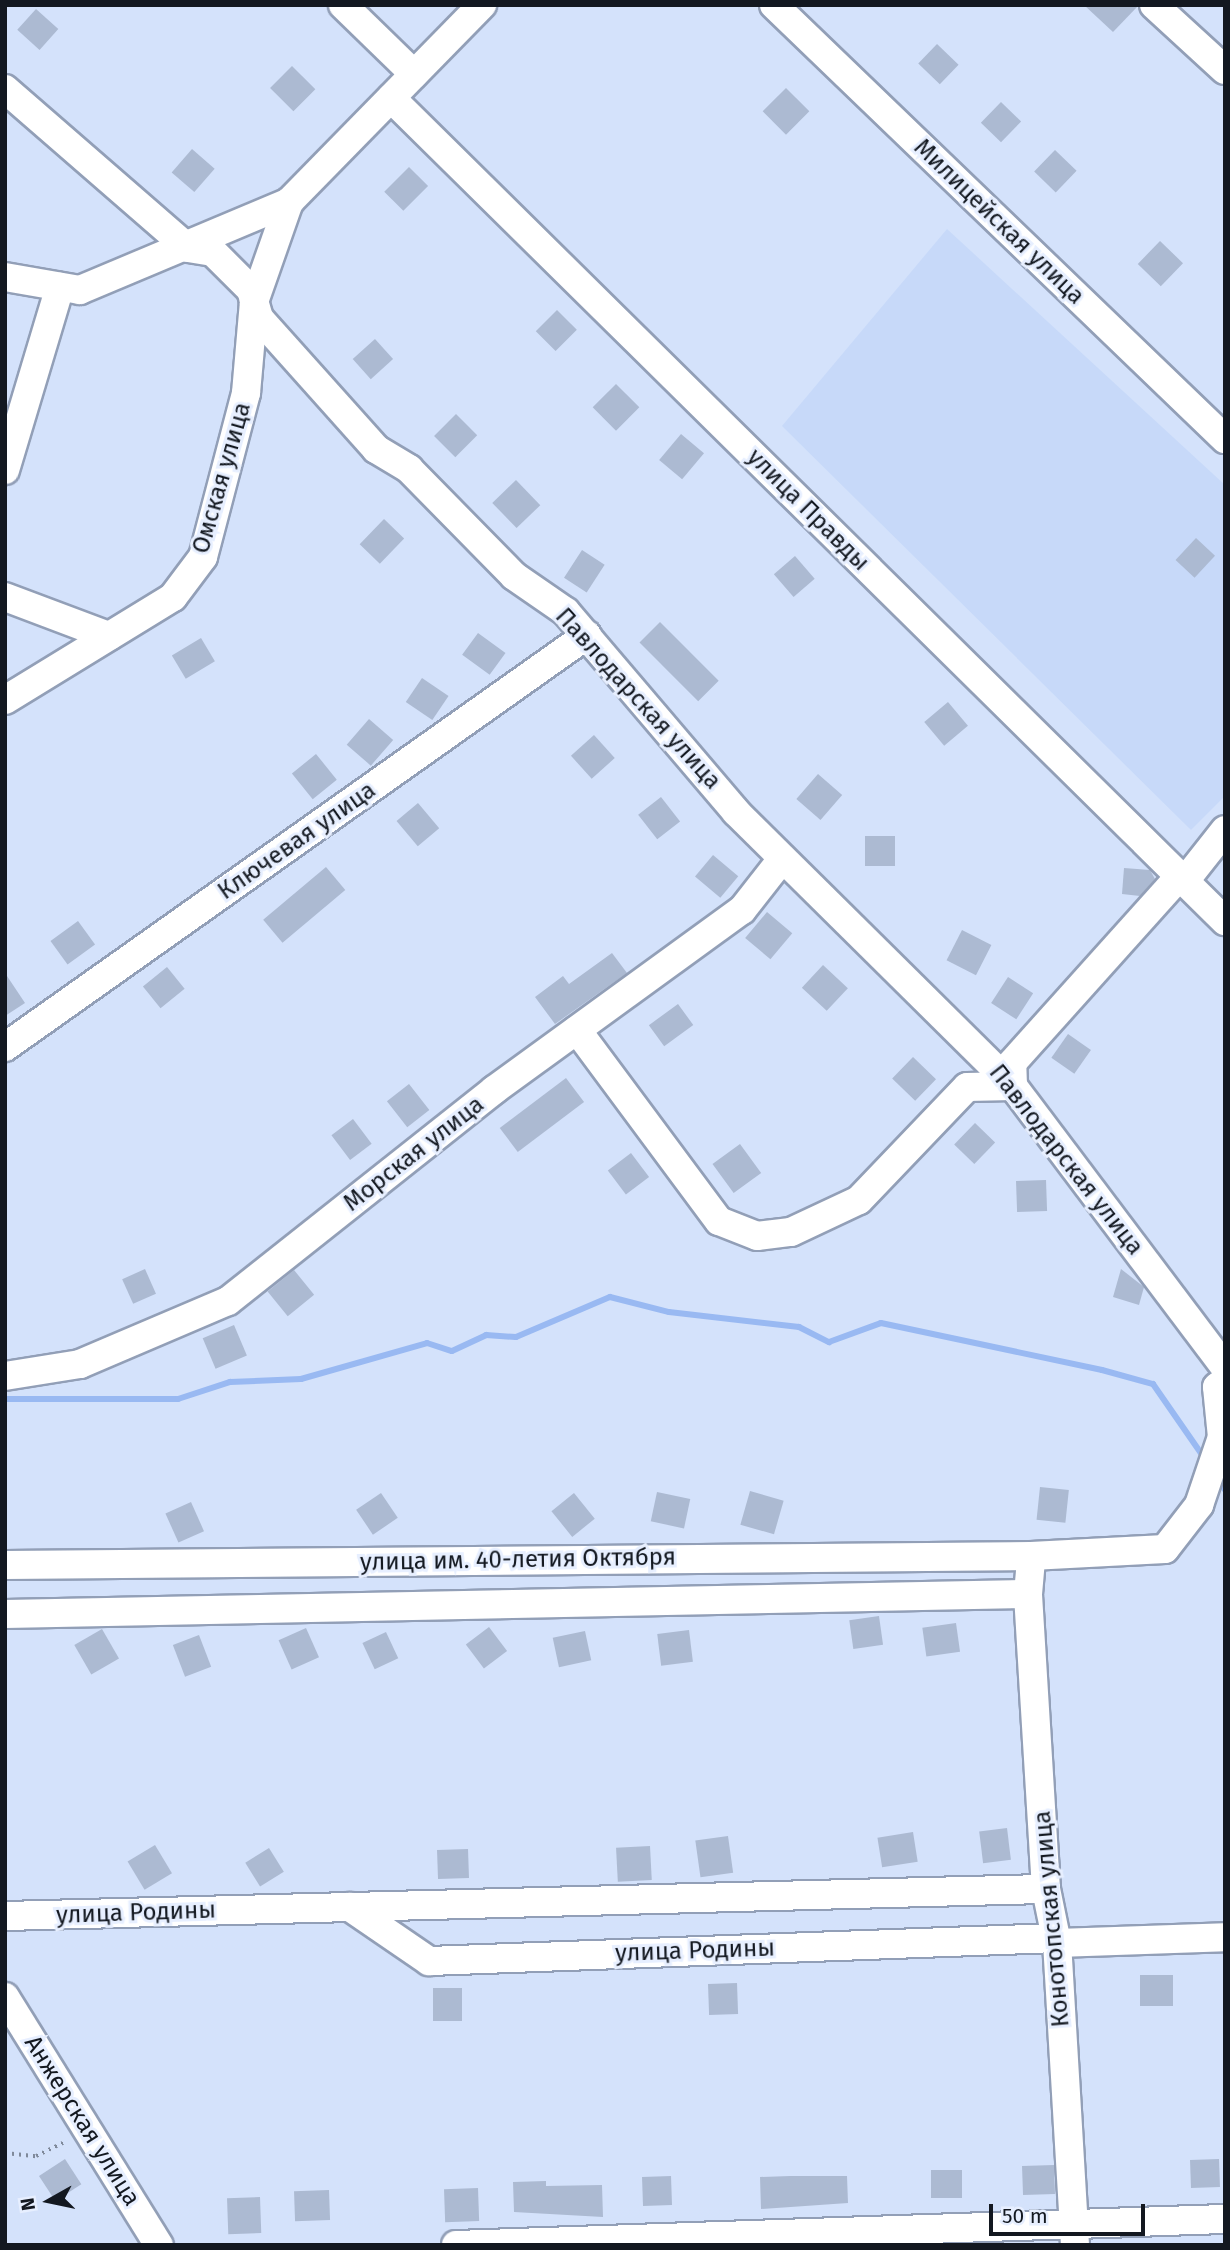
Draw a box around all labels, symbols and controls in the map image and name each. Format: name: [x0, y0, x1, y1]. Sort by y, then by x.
street label: Милицейская улица: [908, 133, 1090, 311]
street label: Омская улица: [187, 399, 257, 557]
street label: улица Правды: [741, 443, 875, 577]
street label: Павлодарская улица: [549, 602, 727, 796]
street label: Ключевая улица: [213, 776, 381, 906]
street label: Павлодарская улица: [983, 1059, 1149, 1261]
street label: Морская улица: [338, 1090, 490, 1218]
street label: улица им. 40-летия Октября: [360, 1543, 676, 1577]
street label: Конотопская улица: [1028, 1810, 1076, 2028]
street label: улица Родины: [56, 1896, 216, 1930]
street label: улица Родины: [615, 1934, 775, 1968]
street label: Анжерская улица: [18, 2031, 146, 2211]
north arrow: [14, 2166, 84, 2236]
scale bar: [992, 2190, 1148, 2234]
text: N: [15, 2196, 40, 2212]
text: 50 m: [1002, 2203, 1048, 2229]

